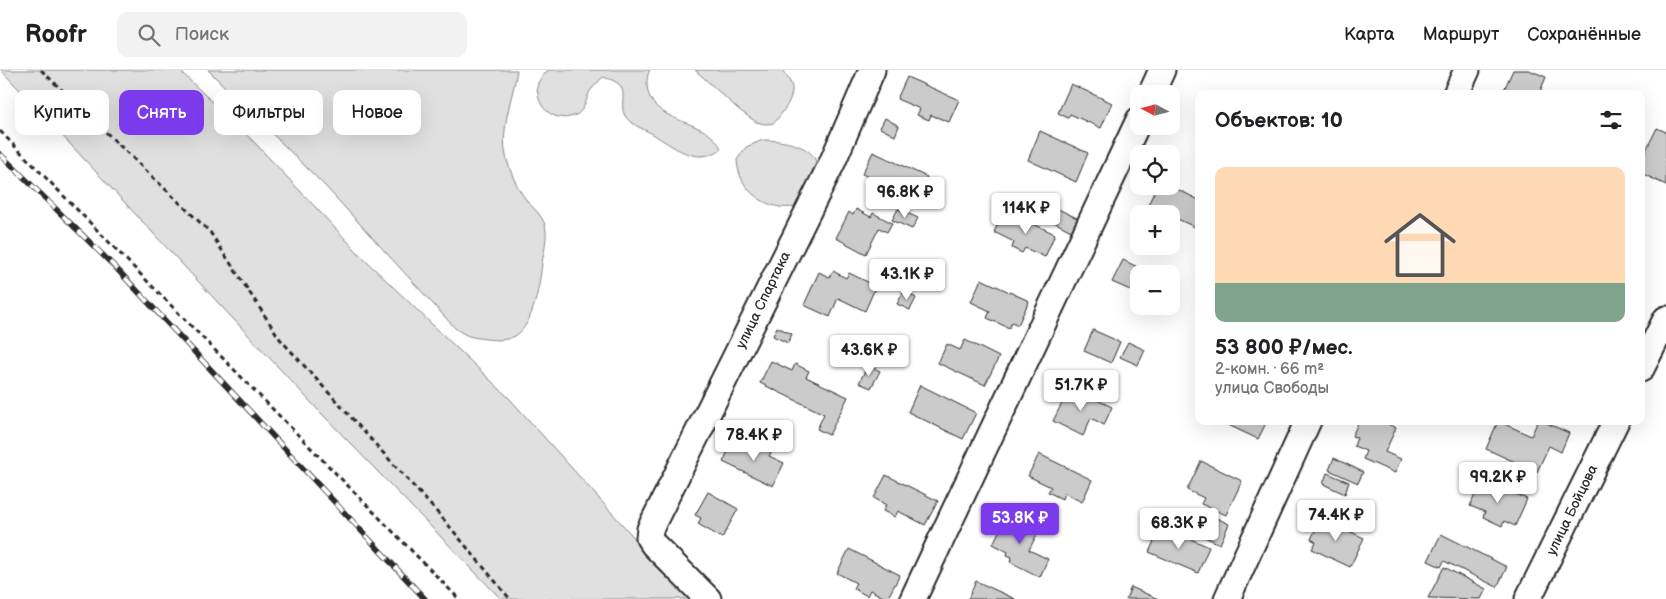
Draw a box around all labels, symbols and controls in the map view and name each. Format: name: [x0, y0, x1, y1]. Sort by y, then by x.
search box: [117, 12, 467, 57]
text: Roofr: [25, 20, 87, 49]
icon: search: [135, 21, 163, 49]
text: Поиск: [175, 23, 229, 46]
text: Карта: [1344, 24, 1395, 45]
text: Маршрут: [1423, 24, 1499, 45]
text: Сохранённые: [1527, 24, 1641, 45]
north arrow: [1130, 85, 1180, 135]
map controls: [1130, 85, 1180, 315]
chip: Купить: [15, 90, 109, 135]
chip: Снять: [119, 90, 204, 135]
chip: Фильтры: [214, 90, 323, 135]
chip: Новое: [333, 90, 421, 135]
icon: filters: [1597, 106, 1625, 134]
text: Объектов: 10: [1215, 108, 1343, 133]
button: locate: [1130, 145, 1180, 195]
pin: 96.8K ₽: [859, 176, 951, 219]
text: 96.8K ₽: [877, 183, 933, 202]
pin: 114K ₽: [985, 192, 1067, 235]
text: 114K ₽: [1002, 199, 1050, 218]
icon: home: [1375, 200, 1465, 290]
button: +: [1130, 205, 1180, 255]
street label: улица Спартака: [732, 248, 794, 351]
pin: 43.1K ₽: [861, 258, 953, 301]
text: 43.1K ₽: [880, 265, 934, 284]
button: −: [1130, 265, 1180, 315]
pin: 43.6K ₽: [823, 334, 915, 377]
text: 53 800 ₽/мес.: [1215, 335, 1353, 360]
text: 43.6K ₽: [841, 341, 897, 360]
text: 2-комн. · 66 m²: [1215, 360, 1324, 379]
pin: 51.7K ₽: [1035, 370, 1127, 412]
text: 51.7K ₽: [1055, 376, 1107, 395]
text: улица Свободы: [1215, 379, 1329, 398]
pin: 78.4K ₽: [708, 420, 800, 462]
text: 78.4K ₽: [726, 426, 782, 445]
street label: улица Бойцова: [1543, 461, 1602, 558]
pin: 99.2K ₽: [1452, 462, 1544, 504]
text: 99.2K ₽: [1470, 468, 1526, 487]
pin: 74.4K ₽: [1290, 500, 1382, 542]
pin: 53.8K ₽: [974, 502, 1066, 545]
text: 74.4K ₽: [1308, 506, 1364, 525]
pin: 68.3K ₽: [1133, 508, 1225, 550]
text: 53.8K ₽: [992, 509, 1048, 528]
text: 68.3K ₽: [1151, 514, 1207, 533]

